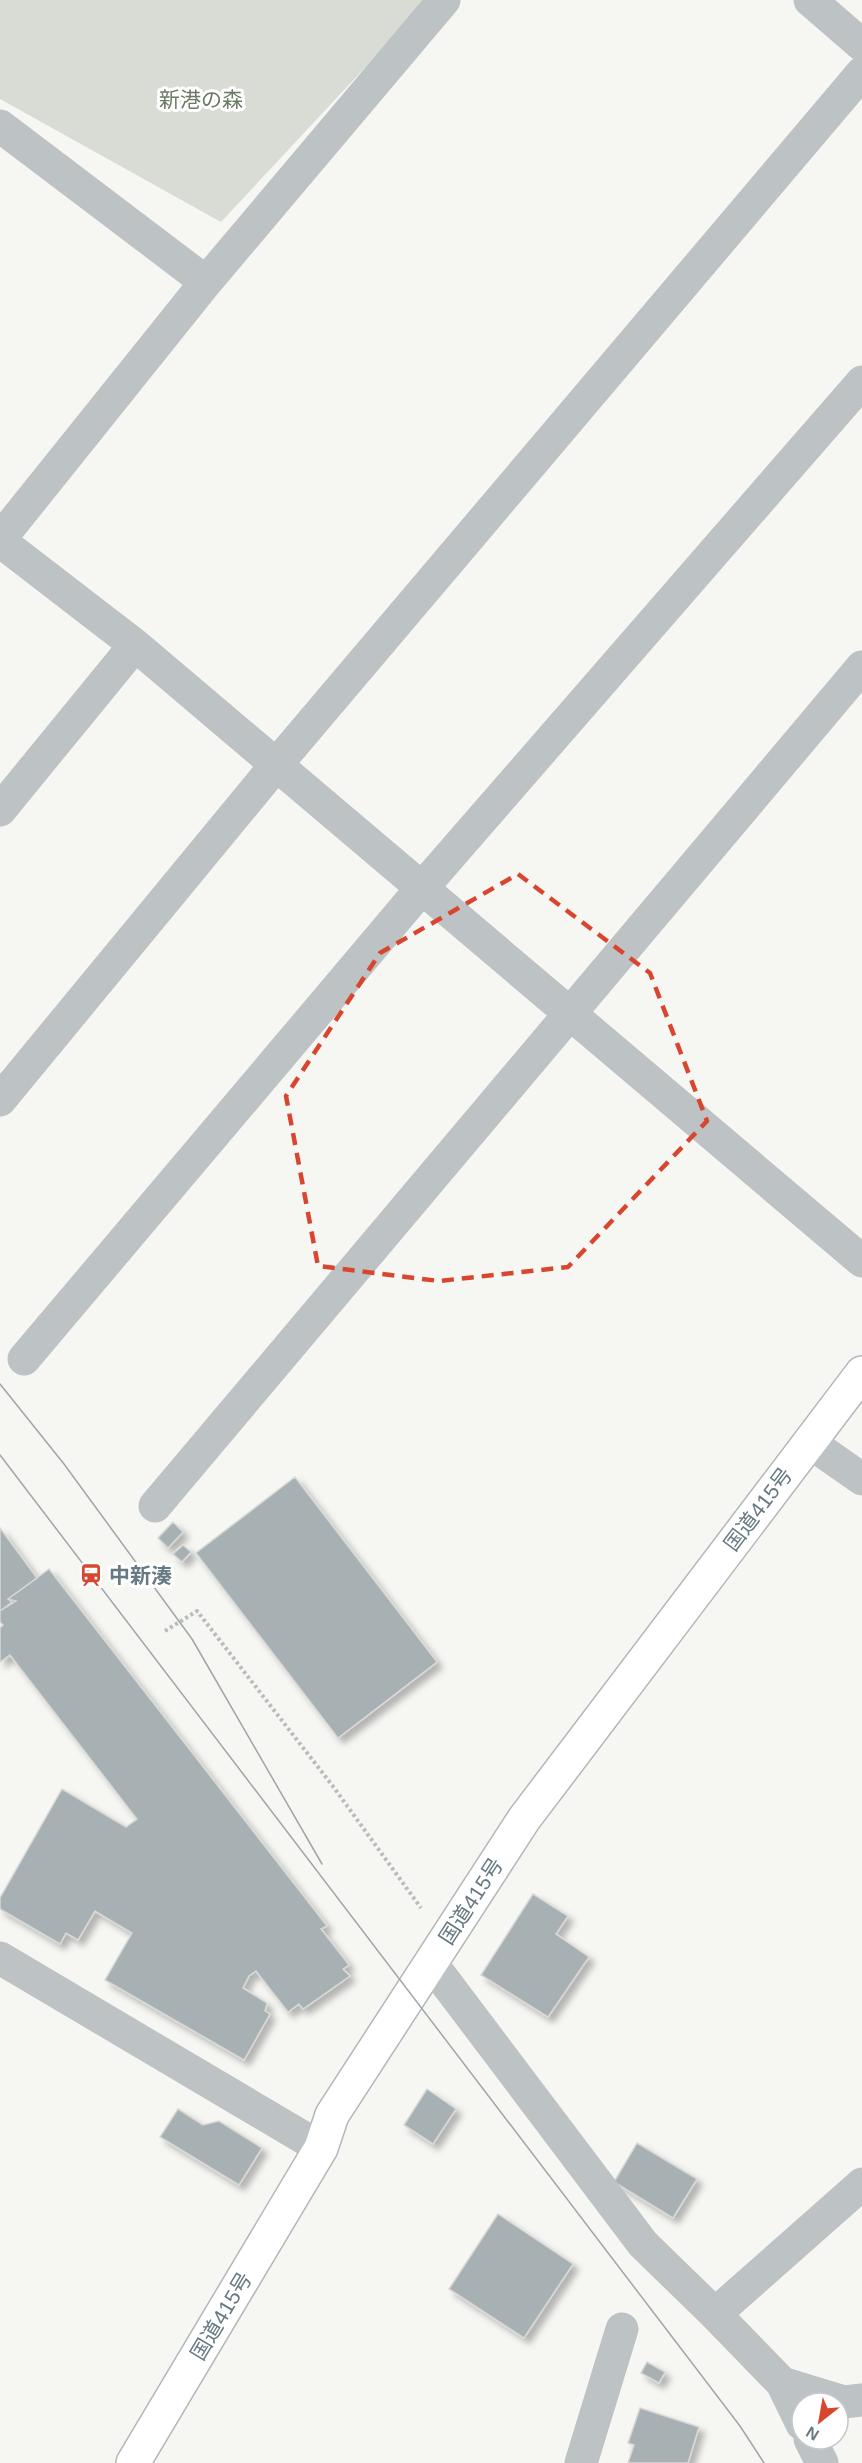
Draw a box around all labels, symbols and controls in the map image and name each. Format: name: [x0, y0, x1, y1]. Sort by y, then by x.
park label: 新港の森: [159, 88, 243, 111]
street label: 国道415号: [719, 1463, 797, 1555]
station icon: 中新湊: [78, 1562, 104, 1588]
place label: 中新湊: [109, 1564, 172, 1587]
street label: 国道415号: [435, 1854, 507, 1948]
street label: 国道415号: [186, 2268, 256, 2364]
north arrow: [790, 2391, 850, 2451]
text: N: [803, 2423, 822, 2444]

